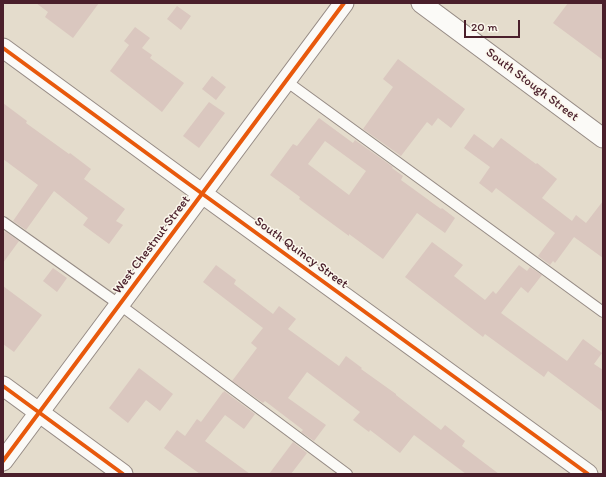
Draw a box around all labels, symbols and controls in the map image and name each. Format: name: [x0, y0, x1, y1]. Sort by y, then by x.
scale bar: [466, 12, 522, 38]
text: 20 m: [471, 20, 498, 34]
street label: South Stough Street: [482, 45, 582, 125]
street label: West Chestnut Street: [110, 193, 194, 297]
street label: South Quincy Street: [251, 214, 351, 292]

